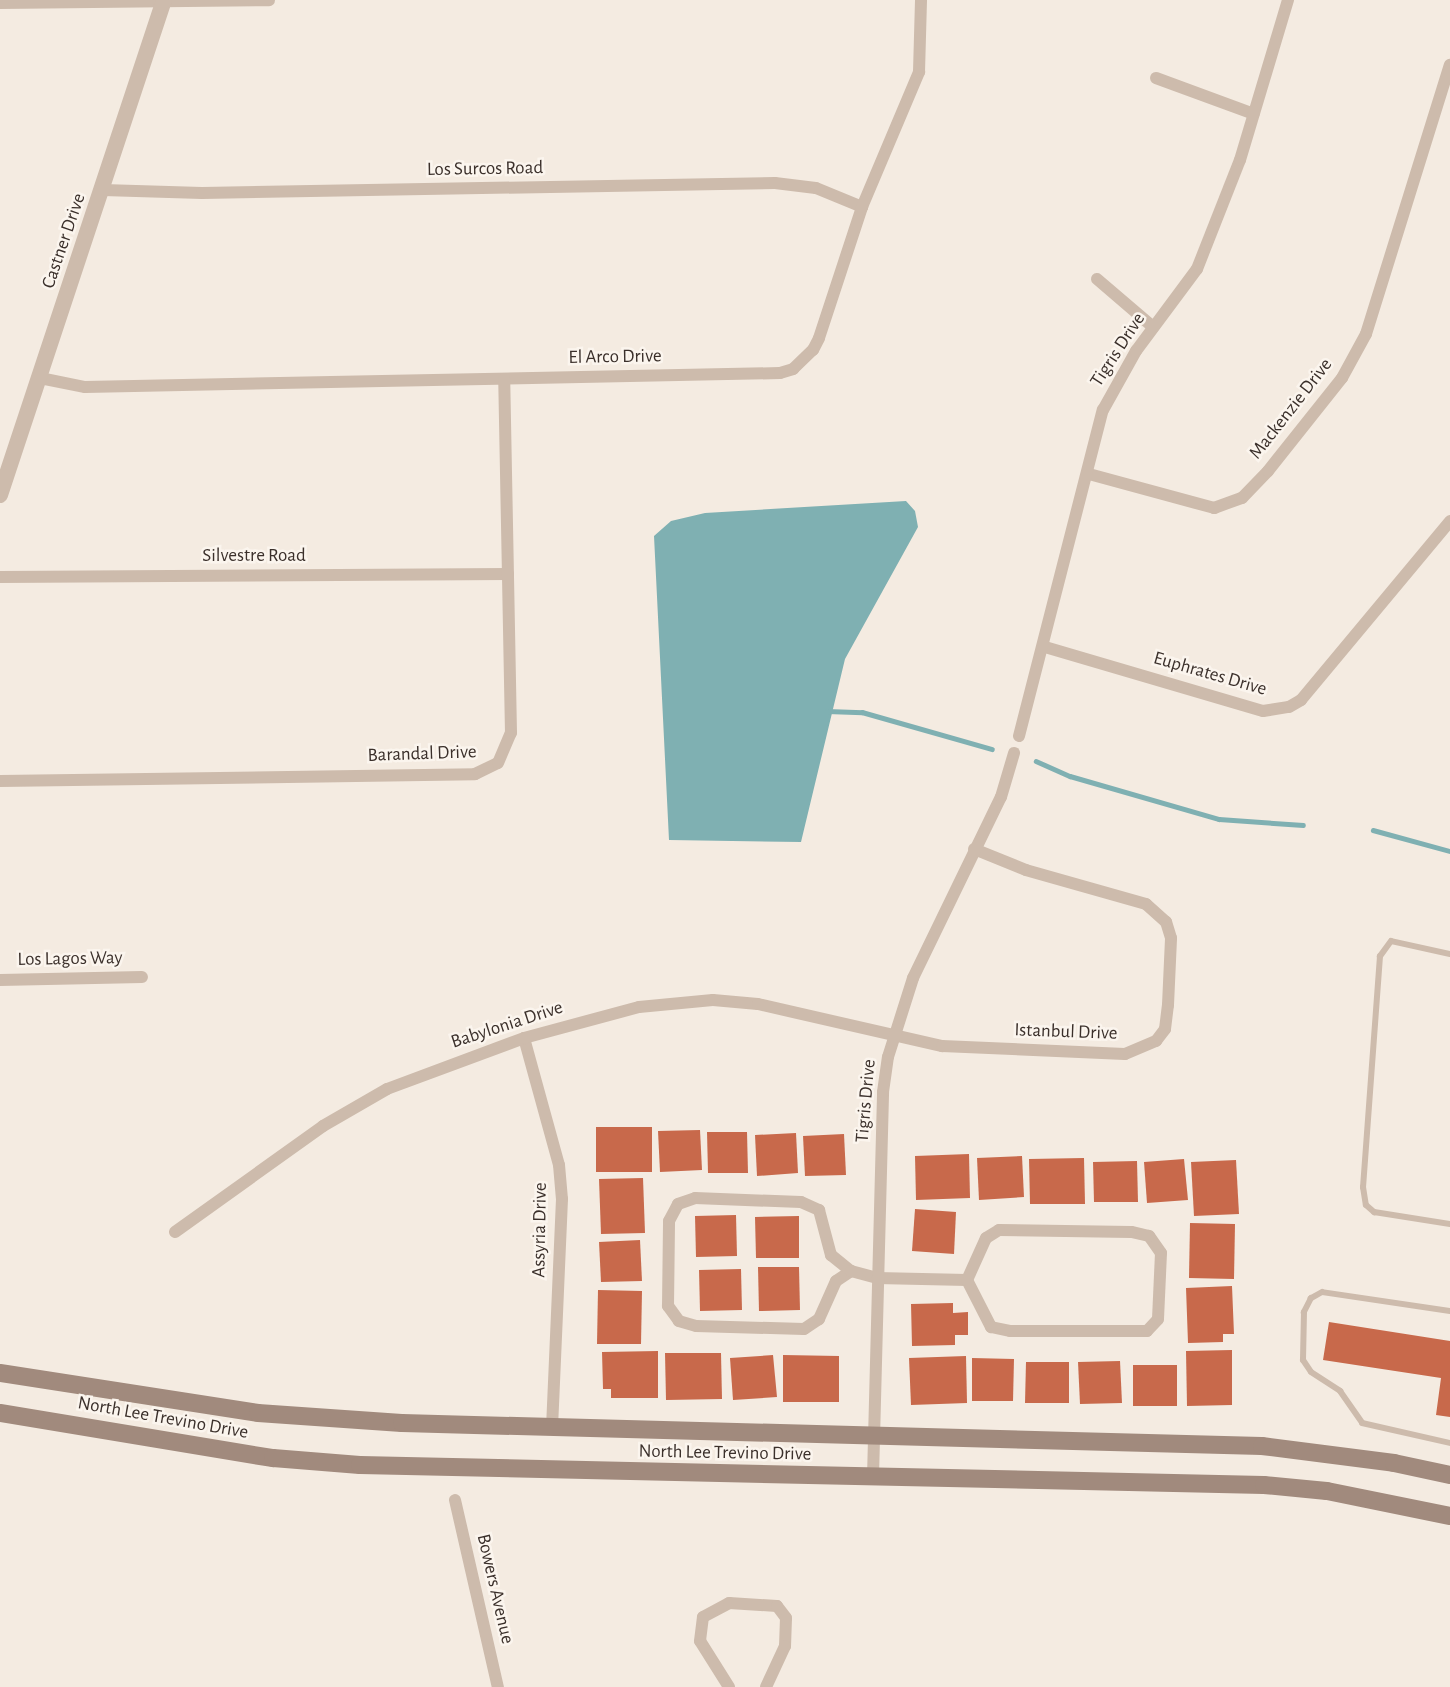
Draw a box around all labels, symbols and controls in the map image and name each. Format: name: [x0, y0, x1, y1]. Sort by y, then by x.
street label: Los Surcos Road: [427, 157, 543, 181]
street label: Castner Drive: [37, 190, 91, 292]
street label: Tigris Drive: [1086, 309, 1150, 391]
street label: El Arco Drive: [568, 345, 662, 369]
street label: Mackenzie Drive: [1245, 354, 1337, 464]
street label: Silvestre Road: [202, 545, 306, 567]
street label: Euphrates Drive: [1151, 647, 1269, 701]
street label: Barandal Drive: [367, 741, 477, 767]
street label: Los Lagos Way: [17, 947, 123, 971]
street label: Babylonia Drive: [448, 996, 566, 1054]
street label: Istanbul Drive: [1014, 1019, 1118, 1045]
street label: Tigris Drive: [851, 1058, 881, 1144]
street label: Assyria Drive: [528, 1182, 552, 1278]
street label: North Lee Trevino Drive: [76, 1392, 250, 1444]
street label: North Lee Trevino Drive: [638, 1440, 812, 1466]
street label: Bowers Avenue: [471, 1532, 519, 1646]

